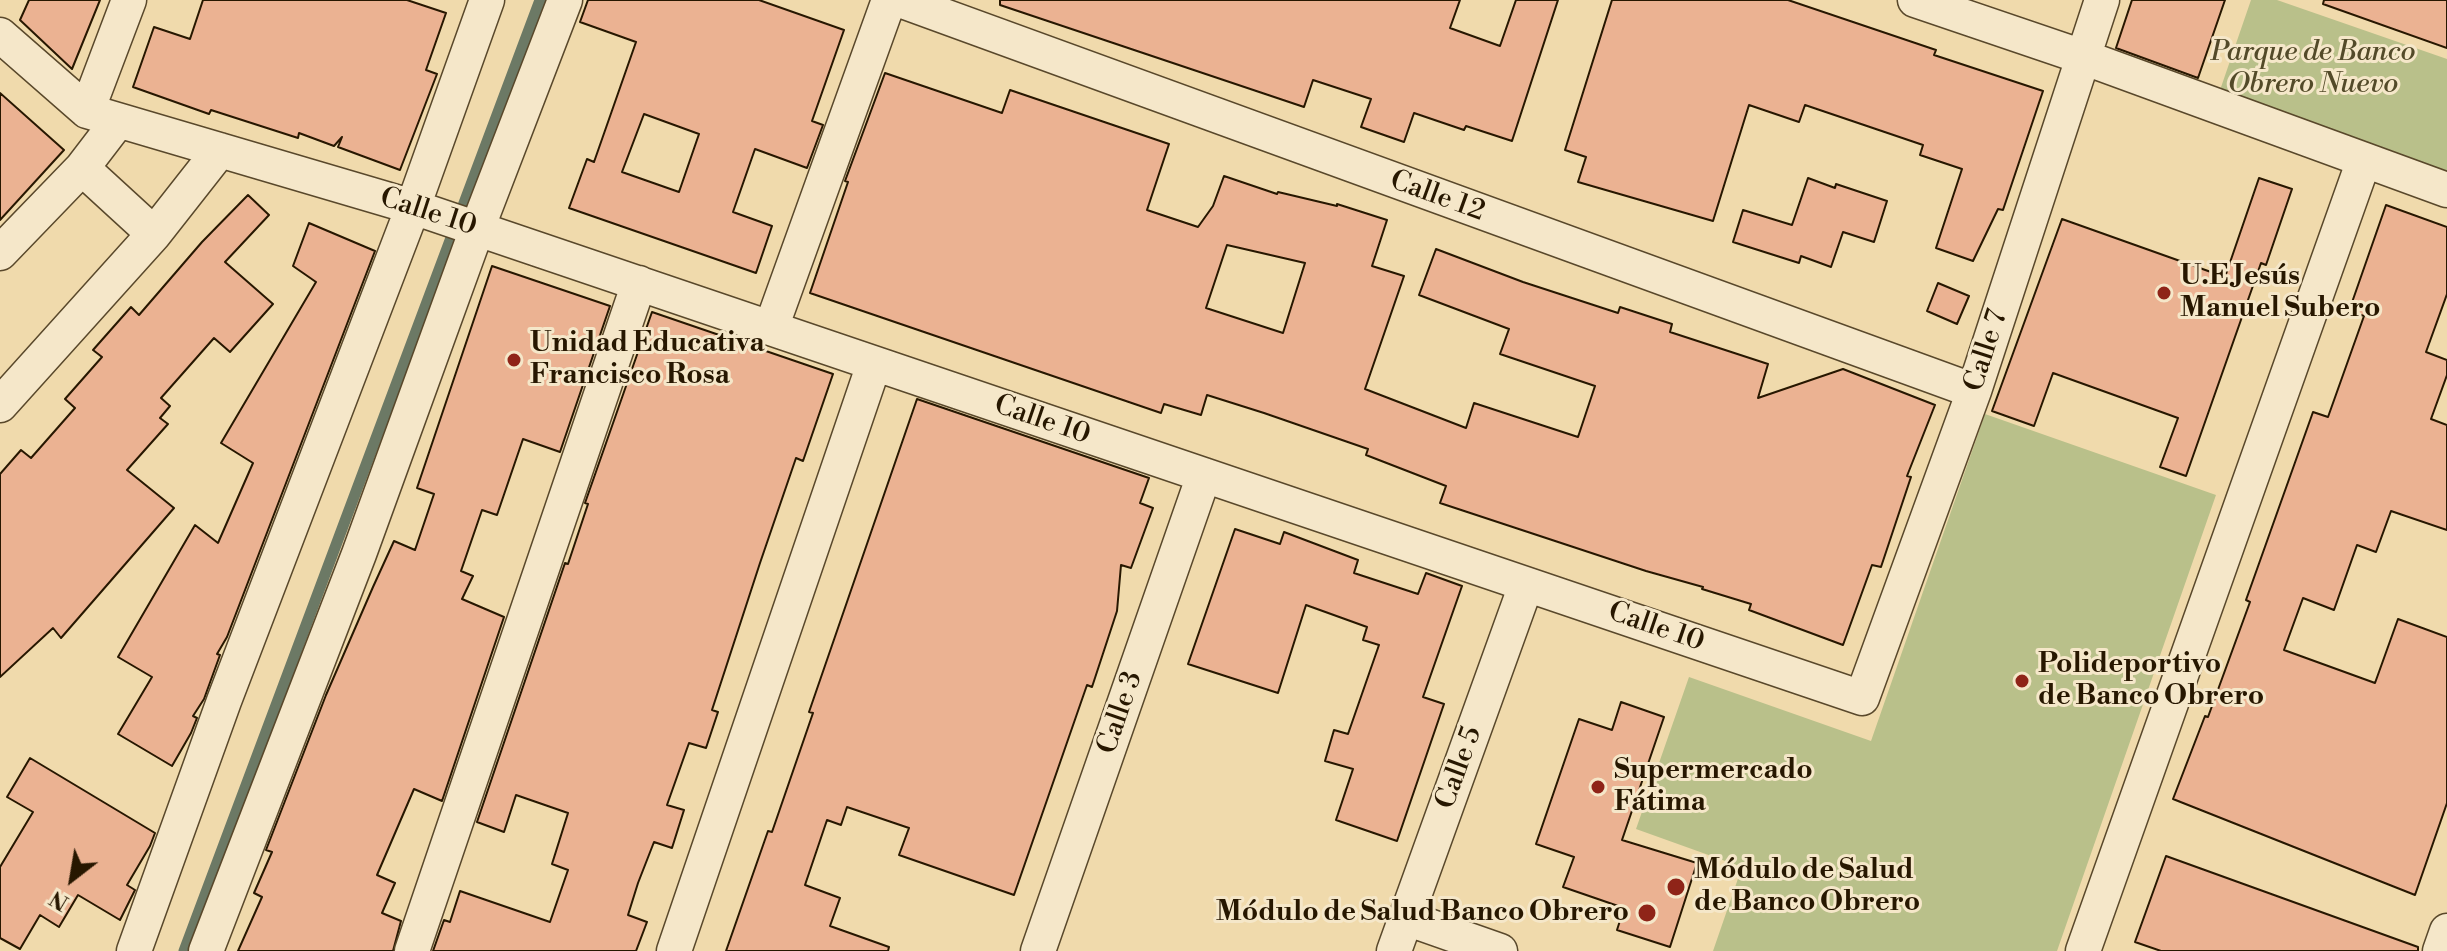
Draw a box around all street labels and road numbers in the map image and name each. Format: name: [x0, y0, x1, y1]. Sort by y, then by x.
street label: Calle 12: [1385, 164, 1489, 230]
street label: Calle 10: [375, 182, 481, 244]
street label: Calle 7: [1958, 306, 2016, 396]
street label: Calle 10: [989, 389, 1095, 453]
street label: Calle 10: [1603, 596, 1709, 660]
street label: Calle 3: [1091, 667, 1151, 759]
street label: Calle 5: [1430, 722, 1490, 814]

